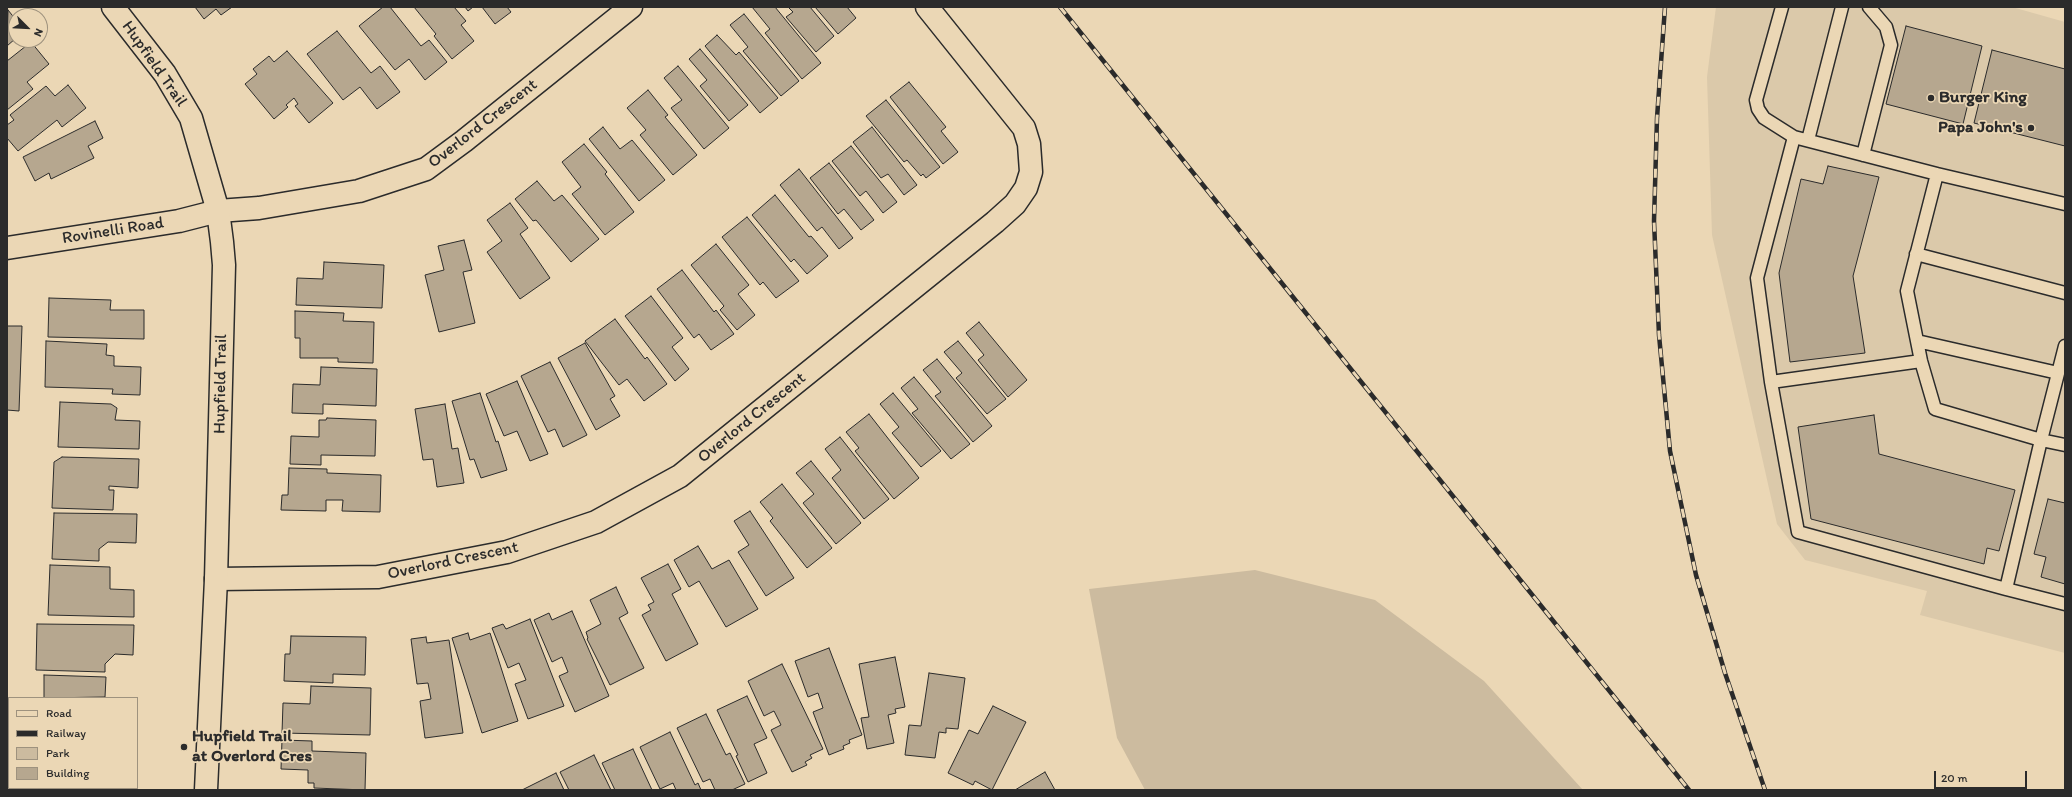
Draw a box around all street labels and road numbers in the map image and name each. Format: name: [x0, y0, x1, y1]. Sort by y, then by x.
street label: Hupfield Trail: [117, 17, 191, 111]
street label: Overlord Crescent: [424, 75, 542, 173]
street label: Rovinelli Road: [61, 213, 165, 249]
street label: Hupfield Trail: [210, 334, 232, 434]
street label: Overlord Crescent: [694, 368, 810, 468]
street label: Overlord Crescent: [386, 537, 520, 585]

